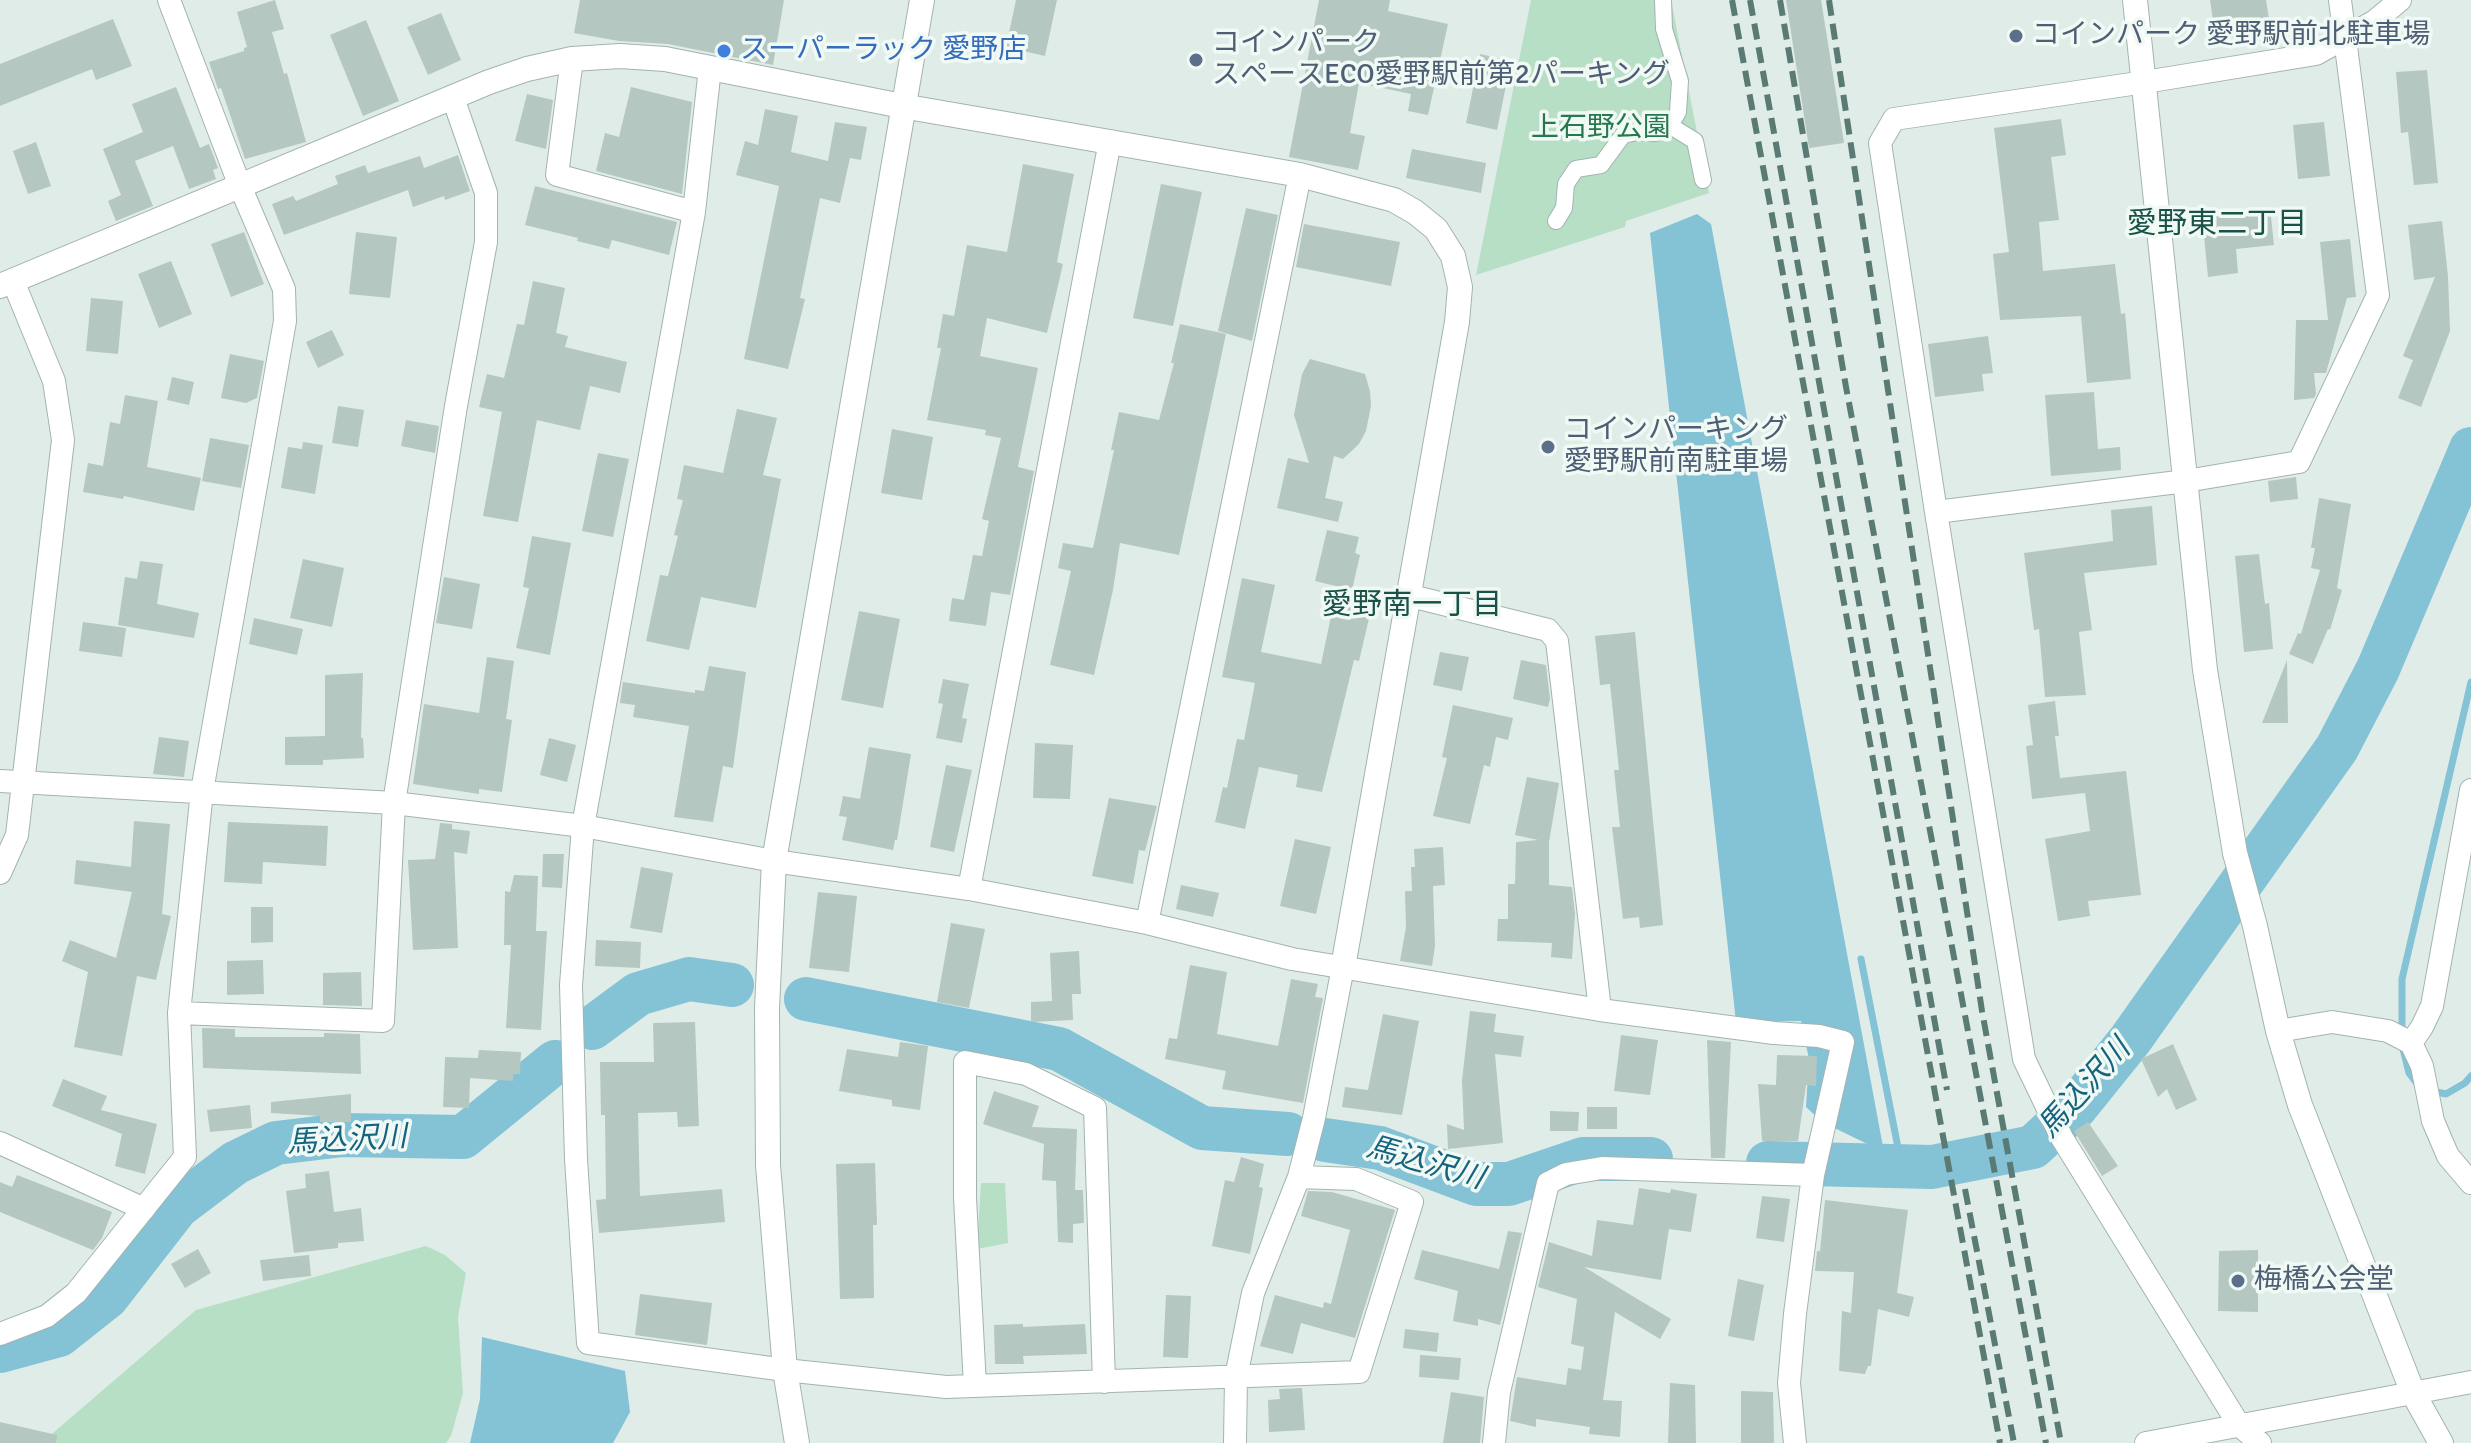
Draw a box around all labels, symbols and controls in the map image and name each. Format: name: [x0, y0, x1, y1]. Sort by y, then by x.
place label: コインパーク 愛野駅前北駐車場: [2032, 19, 2430, 53]
place label: コインパーク スペースECO愛野駅前第2パーキング: [1212, 27, 1670, 93]
marker: コインパーク 愛野駅前北駐車場: [2007, 27, 2025, 45]
place label: スーパーラック 愛野店: [740, 34, 1026, 68]
marker: スーパーラック 愛野店: [715, 42, 733, 60]
marker: コインパーク スペースECO愛野駅前第2パーキング: [1187, 51, 1205, 69]
park label: 上石野公園: [1531, 112, 1671, 146]
district label: 愛野東二丁目: [2127, 207, 2307, 243]
place label: コインパーキング 愛野駅前南駐車場: [1564, 414, 1788, 480]
marker: コインパーキング 愛野駅前南駐車場: [1539, 438, 1557, 456]
district label: 愛野南一丁目: [1322, 588, 1502, 624]
water label: 馬込沢川: [2031, 1032, 2139, 1146]
water label: 馬込沢川: [286, 1120, 408, 1162]
water label: 馬込沢川: [1362, 1130, 1488, 1198]
place label: 梅橋公会堂: [2254, 1264, 2394, 1298]
marker: 梅橋公会堂: [2229, 1272, 2247, 1290]

